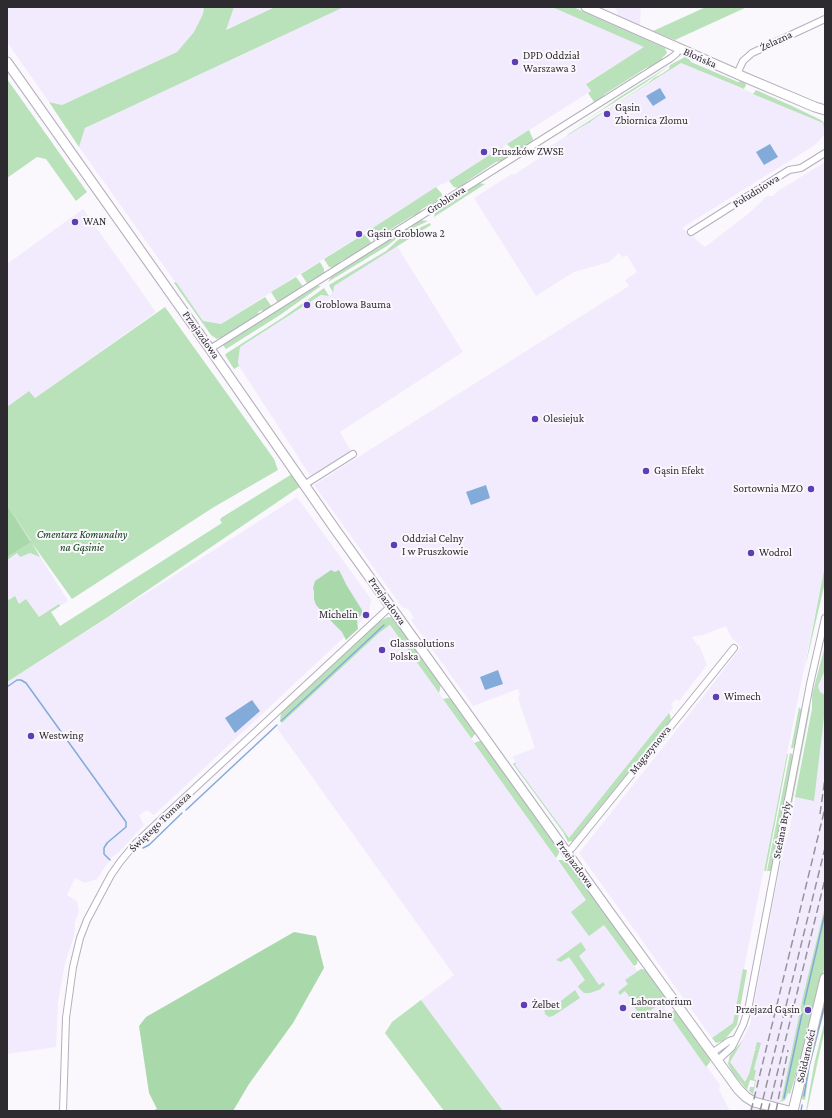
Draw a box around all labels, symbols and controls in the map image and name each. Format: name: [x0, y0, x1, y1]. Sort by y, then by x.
street label: Żelazna: [758, 28, 794, 54]
street label: Błońska: [681, 45, 719, 71]
place label: DPD Oddział Warszawa 3: [523, 49, 580, 75]
marker: DPD Oddział Warszawa 3: [510, 57, 520, 67]
place label: Gąsin Zbiornica Złomu: [615, 101, 688, 127]
marker: Gąsin Zbiornica Złomu: [602, 109, 612, 119]
place label: Pruszków ZWSE: [492, 145, 564, 159]
marker: Pruszków ZWSE: [479, 147, 489, 157]
street label: Południowa: [730, 171, 782, 211]
street label: Groblowa: [424, 183, 468, 217]
place label: WAN: [83, 215, 106, 229]
marker: WAN: [70, 217, 80, 227]
place label: Gąsin Groblowa 2: [367, 227, 445, 241]
marker: Gąsin Groblowa 2: [354, 229, 364, 239]
place label: Groblowa Bauma: [315, 298, 391, 312]
marker: Groblowa Bauma: [302, 300, 312, 310]
street label: Przejazdowa: [180, 308, 222, 362]
place label: Olesiejuk: [543, 412, 584, 426]
marker: Olesiejuk: [530, 414, 540, 424]
place label: Gąsin Efekt: [654, 464, 704, 478]
marker: Gąsin Efekt: [641, 466, 651, 476]
place label: Sortownia MZO: [733, 482, 803, 496]
marker: Sortownia MZO: [806, 484, 816, 494]
park label: Cmentarz Komunalny na Gąsinie: [37, 528, 127, 554]
place label: Oddział Celny I w Pruszkowie: [402, 532, 468, 558]
marker: Oddział Celny I w Pruszkowie: [389, 540, 399, 550]
place label: Wodrol: [759, 546, 792, 560]
marker: Wodrol: [746, 548, 756, 558]
street label: Przejazdowa: [365, 575, 409, 627]
place label: Michelin: [319, 608, 358, 622]
marker: Michelin: [361, 610, 371, 620]
place label: Glasssolutions Polska: [390, 637, 454, 663]
marker: Glasssolutions Polska: [377, 645, 387, 655]
place label: Wimech: [724, 690, 761, 704]
marker: Wimech: [711, 692, 721, 702]
street label: Magazynowa: [626, 723, 674, 777]
place label: Westwing: [39, 729, 84, 743]
marker: Westwing: [26, 731, 36, 741]
street label: Świętego Tomasza: [126, 789, 194, 855]
street label: Stefana Bryły: [770, 800, 794, 860]
street label: Przejazdowa: [553, 838, 597, 890]
place label: Laboratorium centralne: [631, 995, 692, 1021]
place label: Żelbet: [532, 998, 560, 1012]
marker: Żelbet: [519, 1000, 529, 1010]
marker: Laboratorium centralne: [618, 1003, 628, 1013]
place label: Przejazd Gąsin: [736, 1003, 800, 1017]
marker: Przejazd Gąsin: [803, 1005, 813, 1015]
street label: Solidarności: [793, 1028, 819, 1084]

